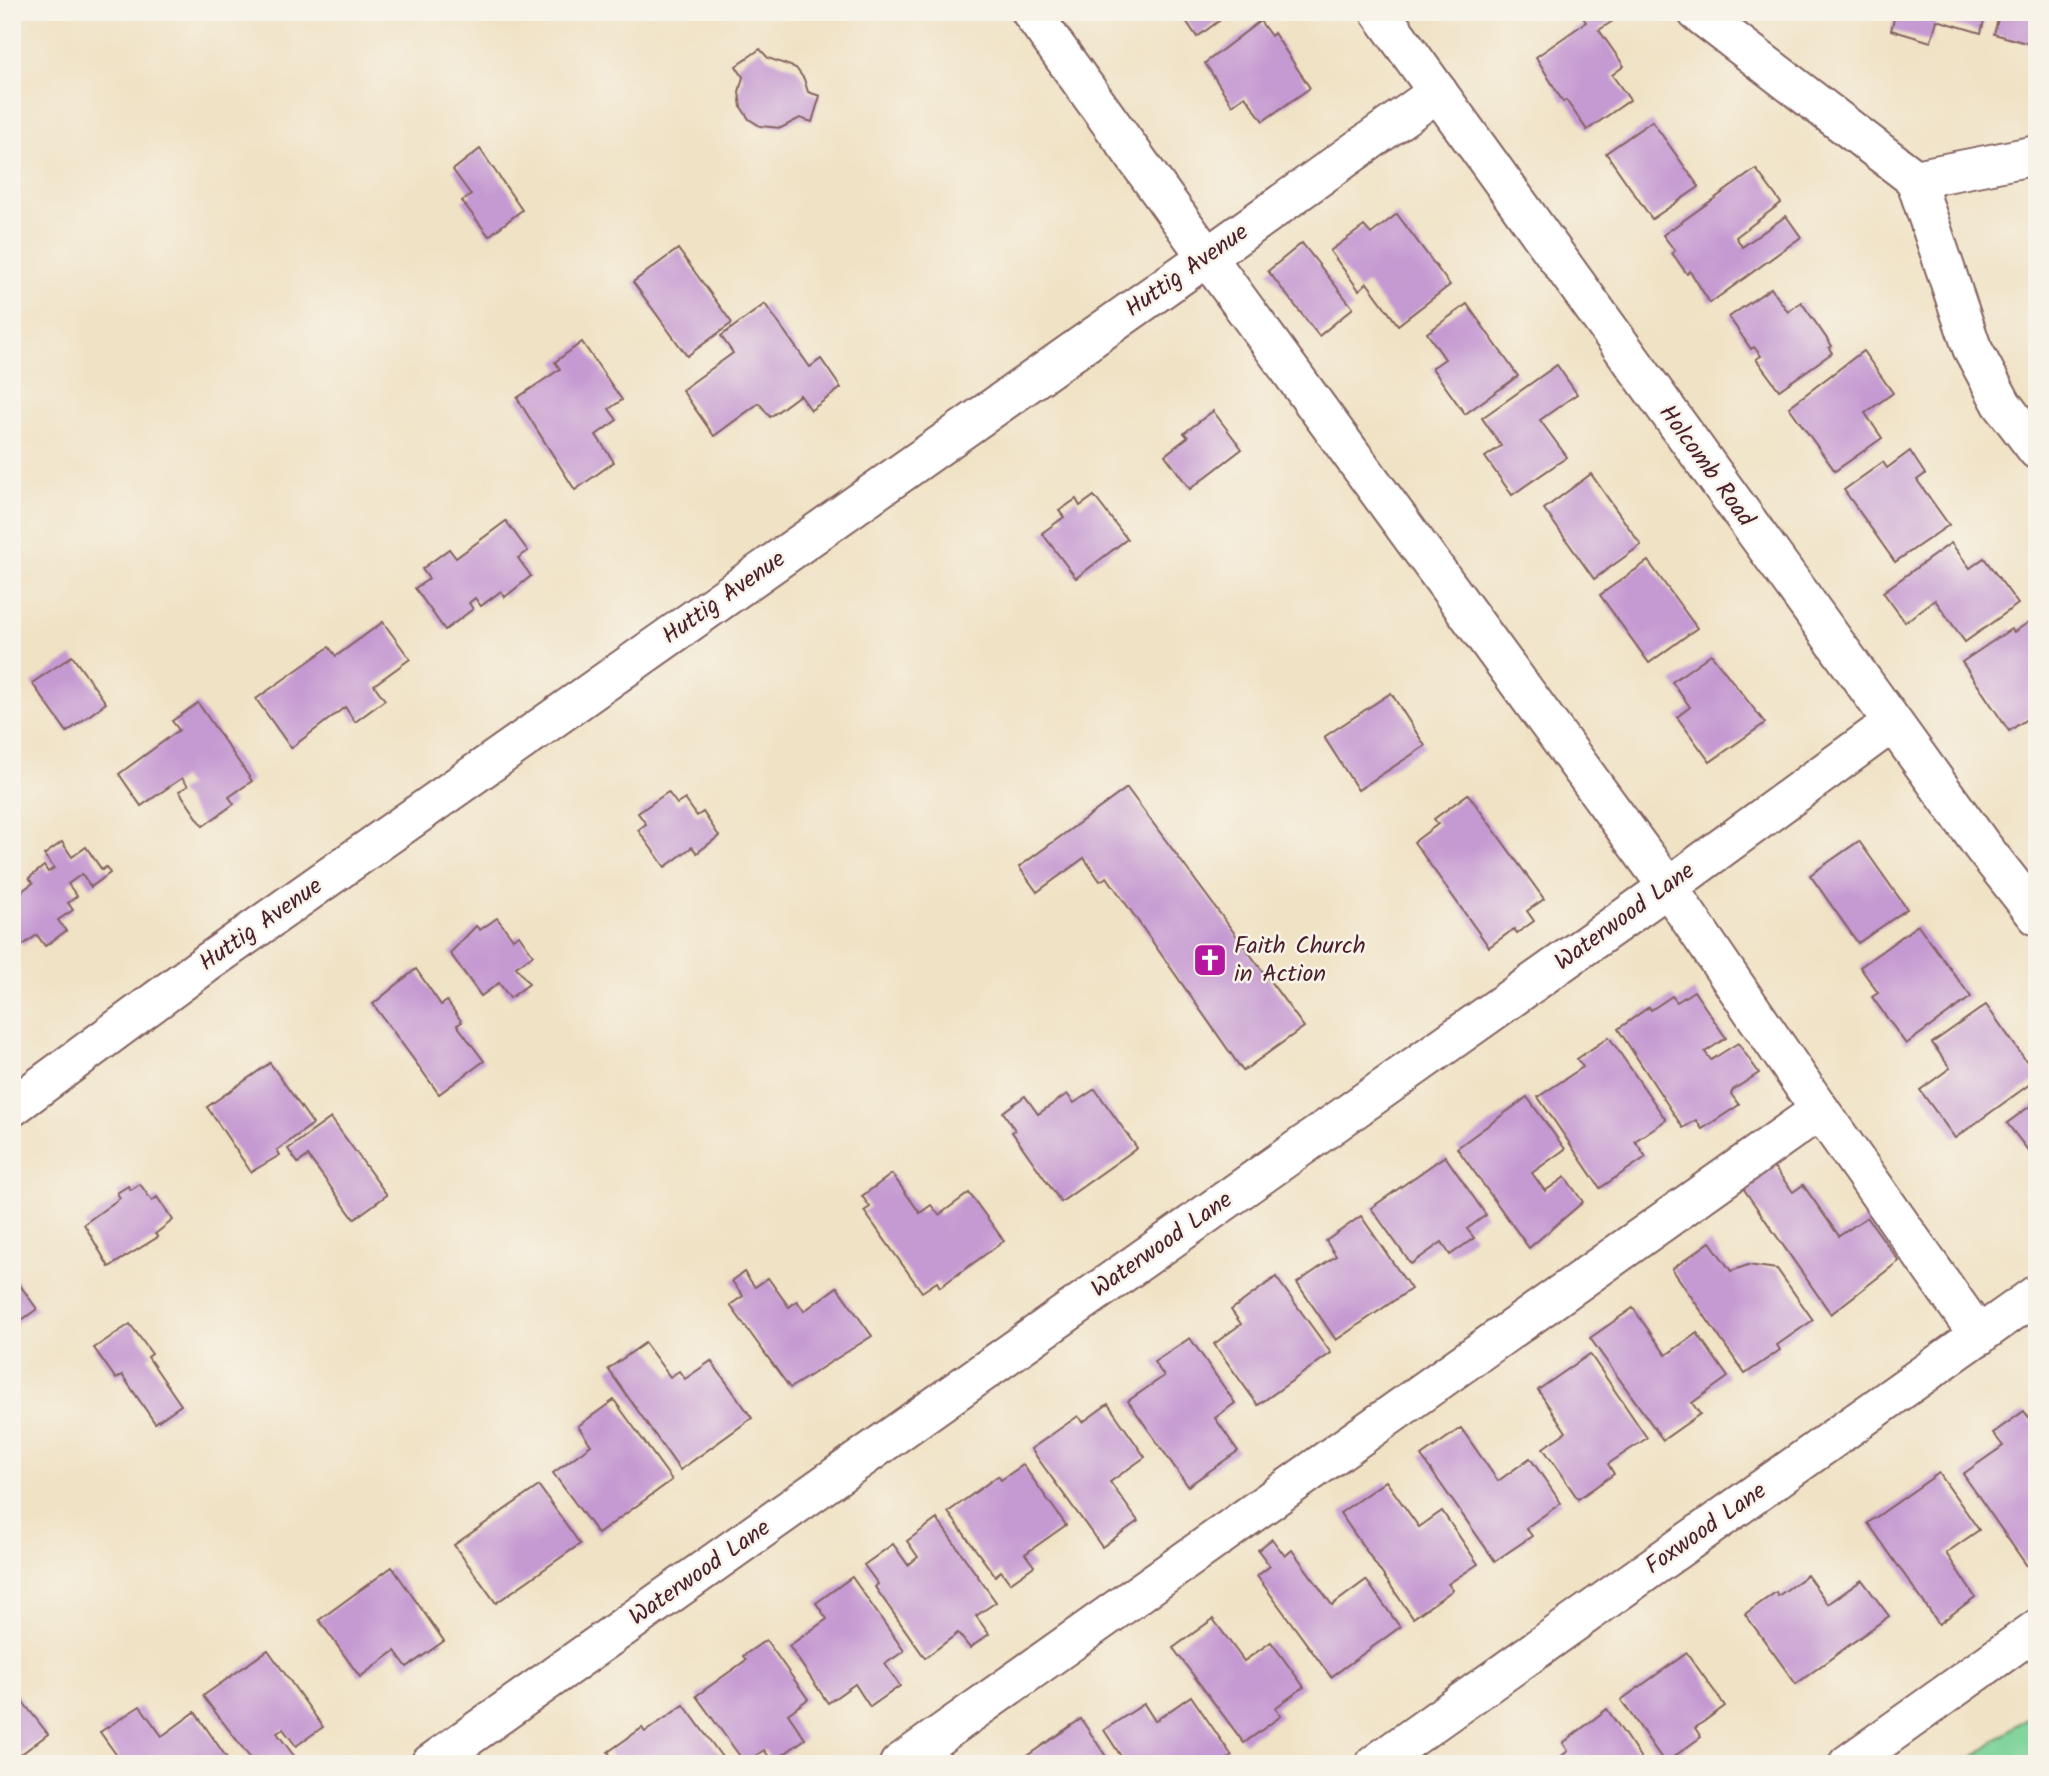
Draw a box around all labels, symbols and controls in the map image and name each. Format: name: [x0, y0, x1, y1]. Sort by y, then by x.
street label: Huttig Avenue: [1117, 214, 1257, 328]
street label: Holcomb Road: [1648, 396, 1765, 536]
street label: Huttig Avenue: [654, 541, 794, 655]
street label: Waterwood Lane: [1547, 852, 1704, 981]
street label: Huttig Avenue: [191, 868, 331, 982]
place label: Faith Church in Action: [1234, 927, 1366, 994]
church icon: Faith Church in Action: [1191, 941, 1229, 979]
street label: Waterwood Lane: [1083, 1181, 1241, 1308]
street label: Foxwood Lane: [1637, 1472, 1775, 1585]
street label: Waterwood Lane: [621, 1509, 779, 1636]

